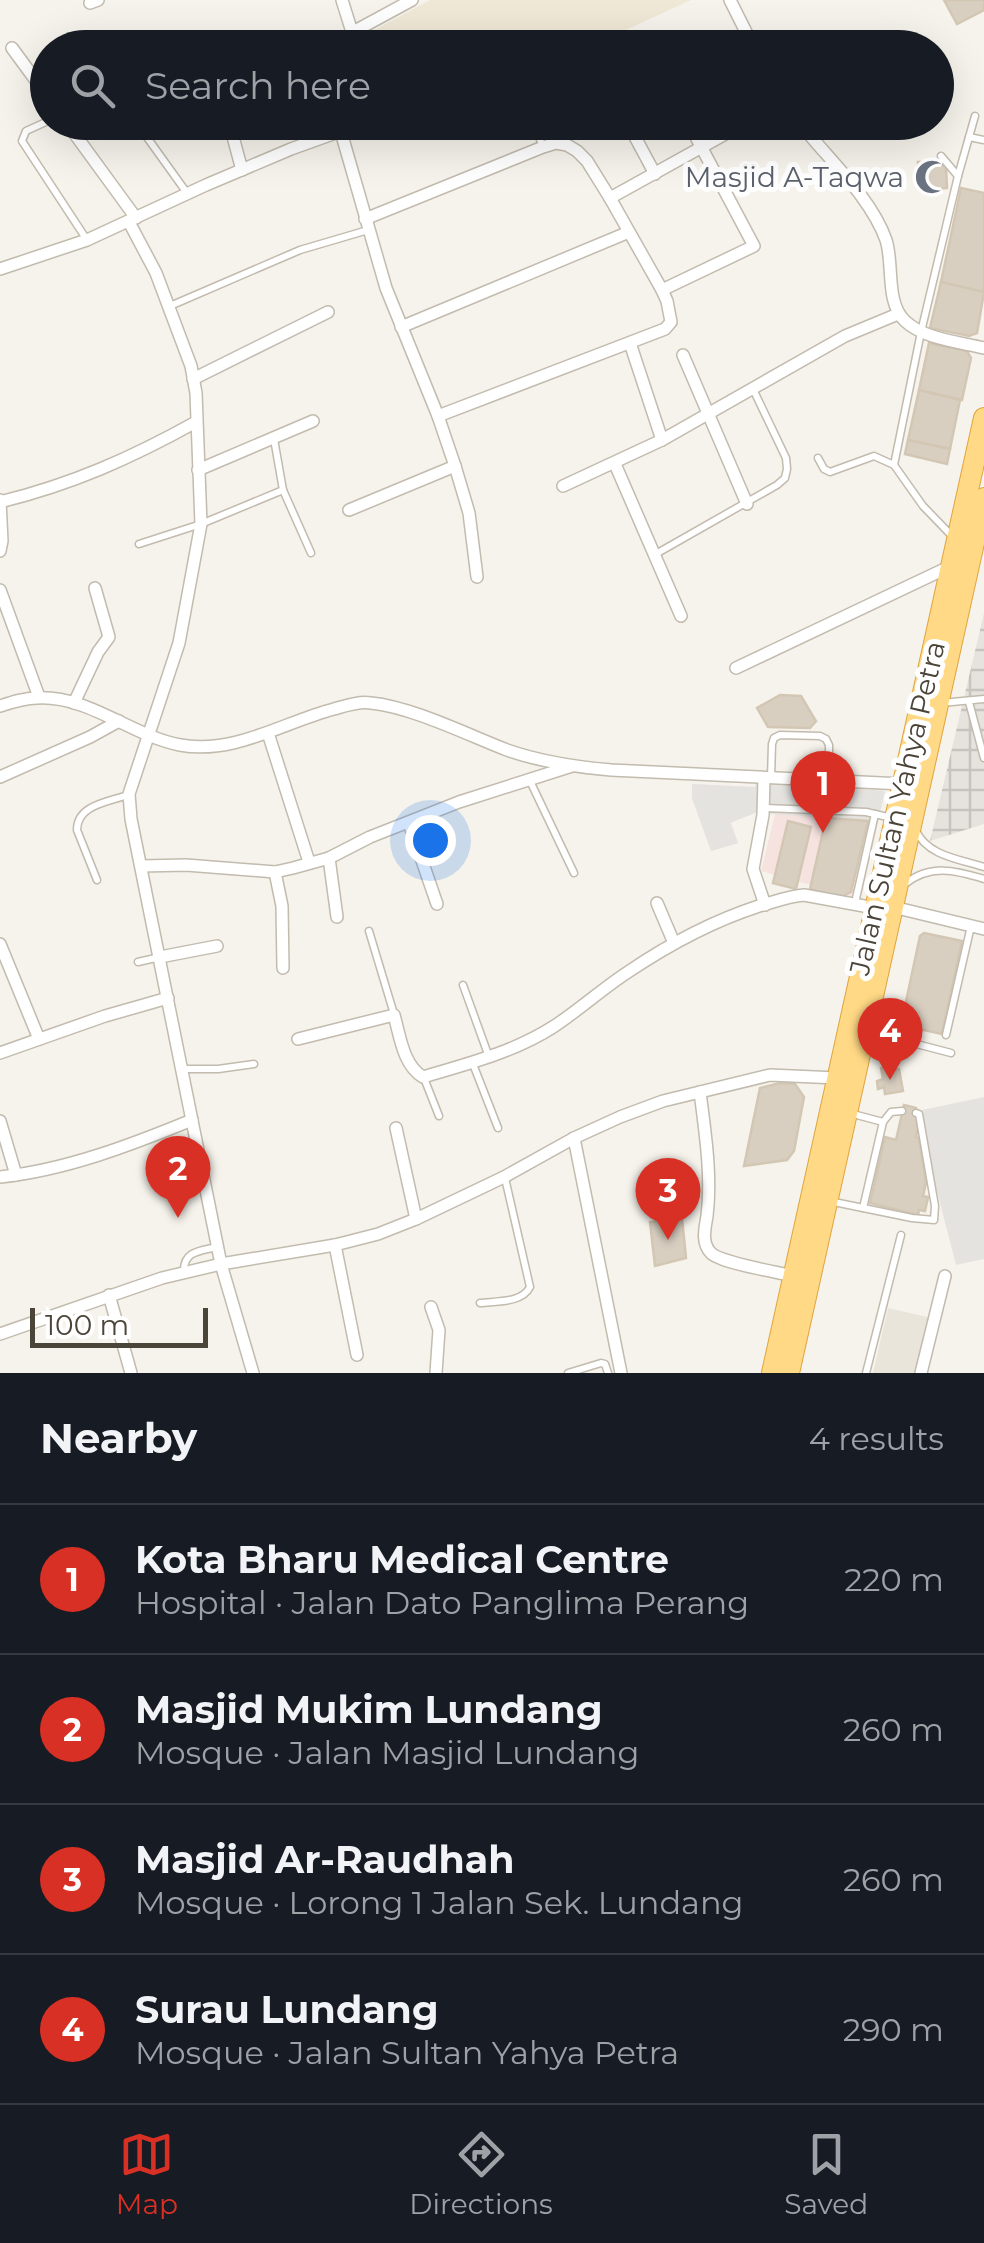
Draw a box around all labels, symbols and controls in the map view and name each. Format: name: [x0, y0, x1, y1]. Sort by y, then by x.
search box: [30, 30, 954, 140]
icon: search: [65, 58, 120, 113]
text: Search here: [145, 62, 371, 109]
mosque icon: Masjid A-Taqwa: [913, 158, 951, 196]
place label: Masjid A-Taqwa: [685, 160, 904, 194]
street label: Jalan Sultan Yahya Petra: [842, 638, 952, 979]
pin: 1: [790, 750, 856, 833]
your location: [405, 815, 456, 866]
pin: 4: [858, 998, 922, 1080]
pin: 2: [146, 1136, 210, 1218]
pin: 3: [636, 1158, 700, 1240]
scale bar: [30, 1303, 208, 1348]
text: 100 m: [45, 1308, 129, 1342]
text: Nearby: [40, 1412, 197, 1464]
text: 4 results: [809, 1419, 944, 1458]
text: Kota Bharu Medical Centre: [135, 1536, 669, 1583]
text: 1: [66, 1560, 79, 1599]
text: 220 m: [844, 1560, 944, 1599]
text: Hospital · Jalan Dato Panglima Perang: [135, 1583, 749, 1622]
text: Masjid Mukim Lundang: [135, 1686, 603, 1733]
text: 2: [63, 1710, 82, 1749]
text: 260 m: [843, 1710, 944, 1749]
text: Mosque · Jalan Masjid Lundang: [135, 1733, 639, 1772]
text: Masjid Ar-Raudhah: [135, 1836, 514, 1883]
text: 3: [63, 1860, 82, 1899]
text: 260 m: [843, 1860, 944, 1899]
text: Mosque · Lorong 1 Jalan Sek. Lundang: [135, 1883, 744, 1922]
text: Surau Lundang: [135, 1986, 439, 2033]
text: 4: [61, 2010, 84, 2049]
text: 290 m: [843, 2010, 944, 2049]
text: Mosque · Jalan Sultan Yahya Petra: [135, 2033, 679, 2072]
tab: Map: [116, 2127, 178, 2221]
tab: Directions: [409, 2127, 553, 2221]
tab: Saved: [784, 2127, 868, 2221]

